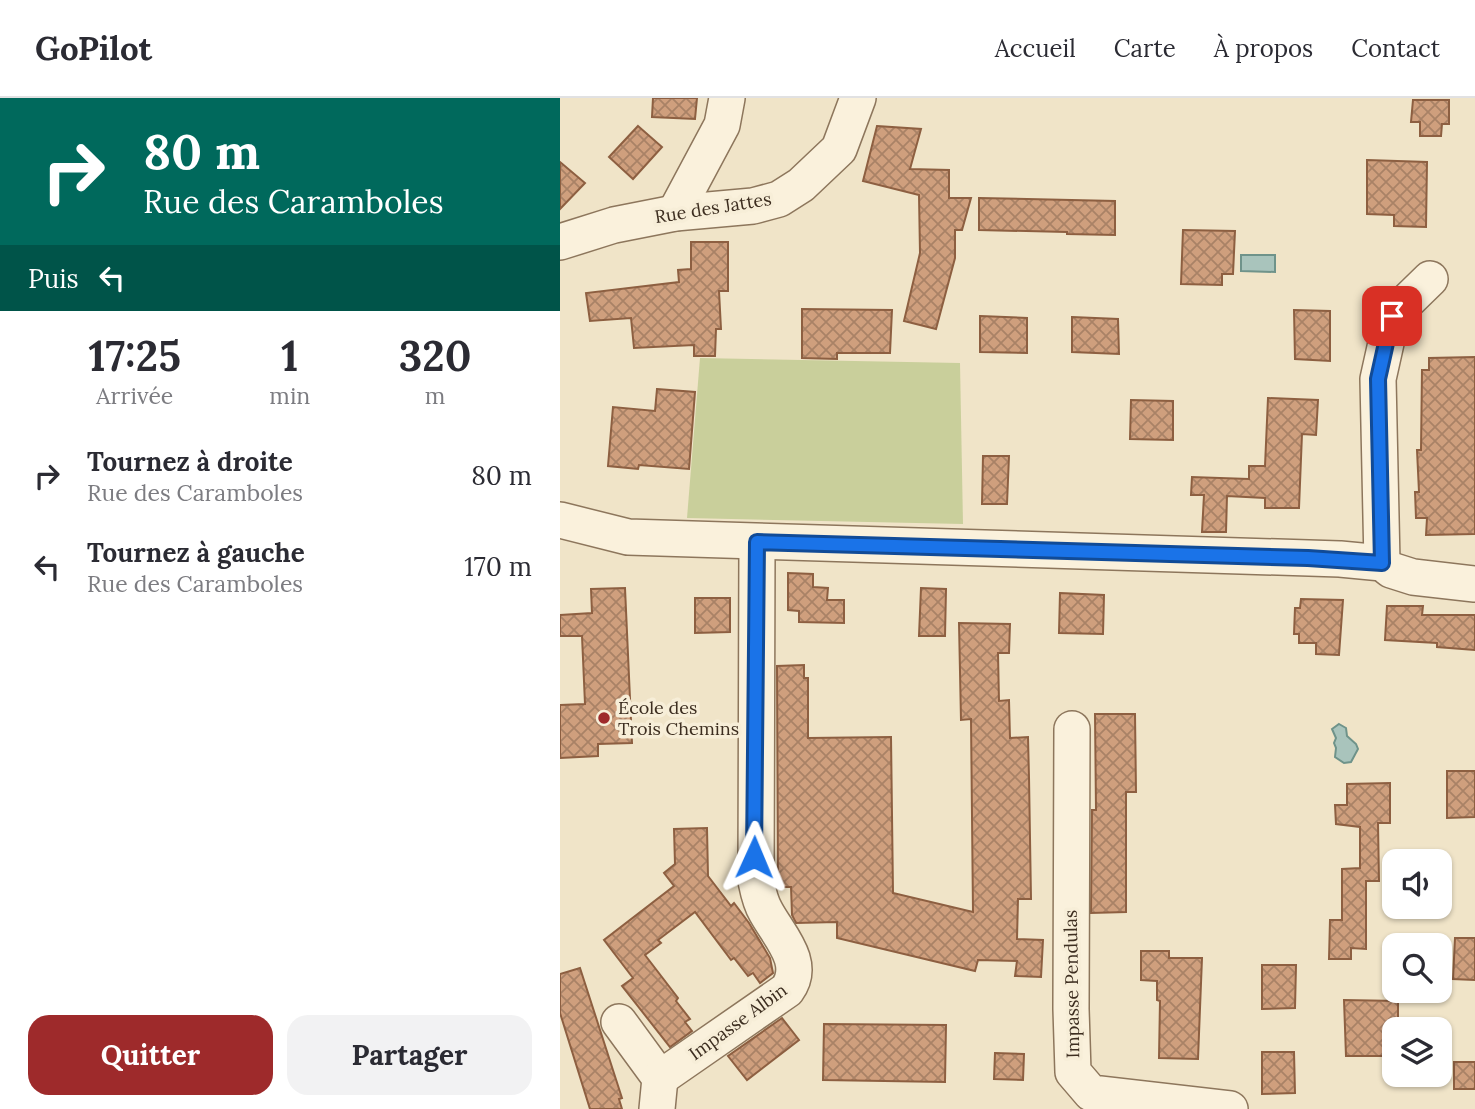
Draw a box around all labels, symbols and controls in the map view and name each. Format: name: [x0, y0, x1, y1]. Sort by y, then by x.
text: GoPilot: [35, 27, 152, 69]
text: Accueil: [995, 33, 1076, 64]
text: Carte: [1114, 33, 1176, 64]
text: À propos: [1214, 33, 1313, 64]
text: Contact: [1351, 33, 1440, 64]
text: 80 m: [143, 120, 260, 182]
icon: right: [28, 126, 119, 217]
text: Rue des Caramboles: [143, 181, 444, 222]
street label: Rue des Jattes: [653, 187, 773, 228]
icon: left: [93, 259, 131, 297]
text: Puis: [28, 262, 79, 295]
pin: [1362, 286, 1422, 346]
icon: arrive: [1373, 297, 1411, 335]
text: 17:25: [89, 329, 181, 383]
text: 1: [281, 329, 298, 383]
text: 320: [399, 329, 471, 383]
text: Arrivée: [96, 381, 173, 410]
text: min: [269, 381, 310, 410]
text: m: [425, 381, 445, 410]
text: Tournez à droite: [87, 445, 293, 478]
icon: right: [28, 457, 66, 495]
text: 80 m: [471, 459, 532, 492]
text: Rue des Caramboles: [87, 478, 303, 507]
text: Tournez à gauche: [87, 536, 305, 569]
icon: left: [28, 548, 66, 586]
text: 170 m: [464, 550, 532, 583]
text: Rue des Caramboles: [87, 569, 303, 598]
place label: École des Trois Chemins: [618, 696, 739, 740]
marker: École des Trois Chemins: [596, 710, 612, 726]
position arrow: [717, 820, 791, 894]
map controls: [1382, 849, 1452, 1087]
button: sound: [1382, 849, 1452, 919]
street label: Impasse Pendulas: [1059, 910, 1084, 1059]
button: search: [1382, 933, 1452, 1003]
street label: Impasse Albin: [684, 978, 791, 1065]
button: Quitter: [28, 1015, 273, 1095]
button: Partager: [287, 1015, 532, 1095]
button: layers: [1382, 1017, 1452, 1087]

